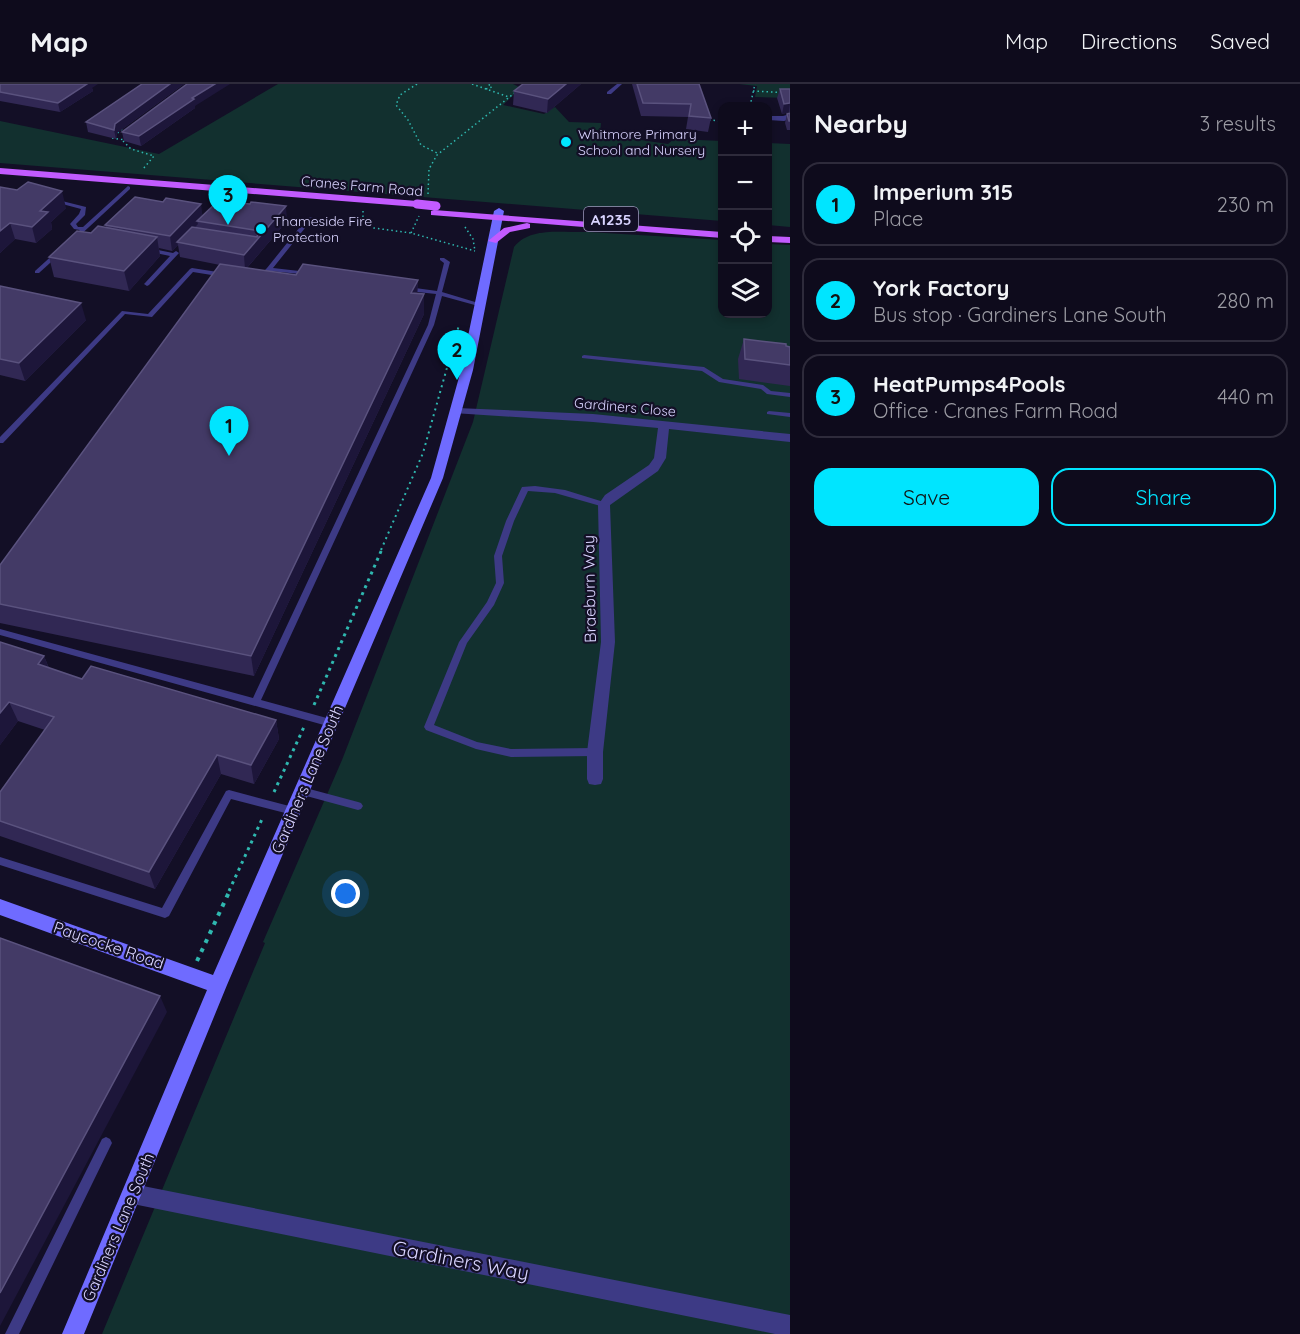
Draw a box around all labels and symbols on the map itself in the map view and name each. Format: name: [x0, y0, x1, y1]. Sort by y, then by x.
place label: Whitmore Primary School and Nursery: [578, 125, 705, 159]
marker: Whitmore Primary School and Nursery: [559, 135, 573, 149]
street label: Cranes Farm Road: [300, 172, 424, 200]
pin: 3: [208, 176, 248, 225]
road number: A1235: [584, 207, 638, 231]
place label: Thameside Fire Protection: [273, 212, 372, 246]
marker: Thameside Fire Protection: [254, 222, 268, 236]
pin: 2: [438, 330, 476, 380]
street label: Gardiners Close: [573, 394, 677, 420]
pin: 1: [210, 406, 248, 456]
street label: Braeburn Way: [578, 535, 600, 643]
street label: Gardiners Lane South: [267, 702, 347, 856]
your location: [331, 879, 360, 908]
street label: Paycocke Road: [51, 917, 167, 973]
street label: Gardiners Lane South: [78, 1150, 158, 1304]
street label: Gardiners Way: [391, 1235, 531, 1285]

